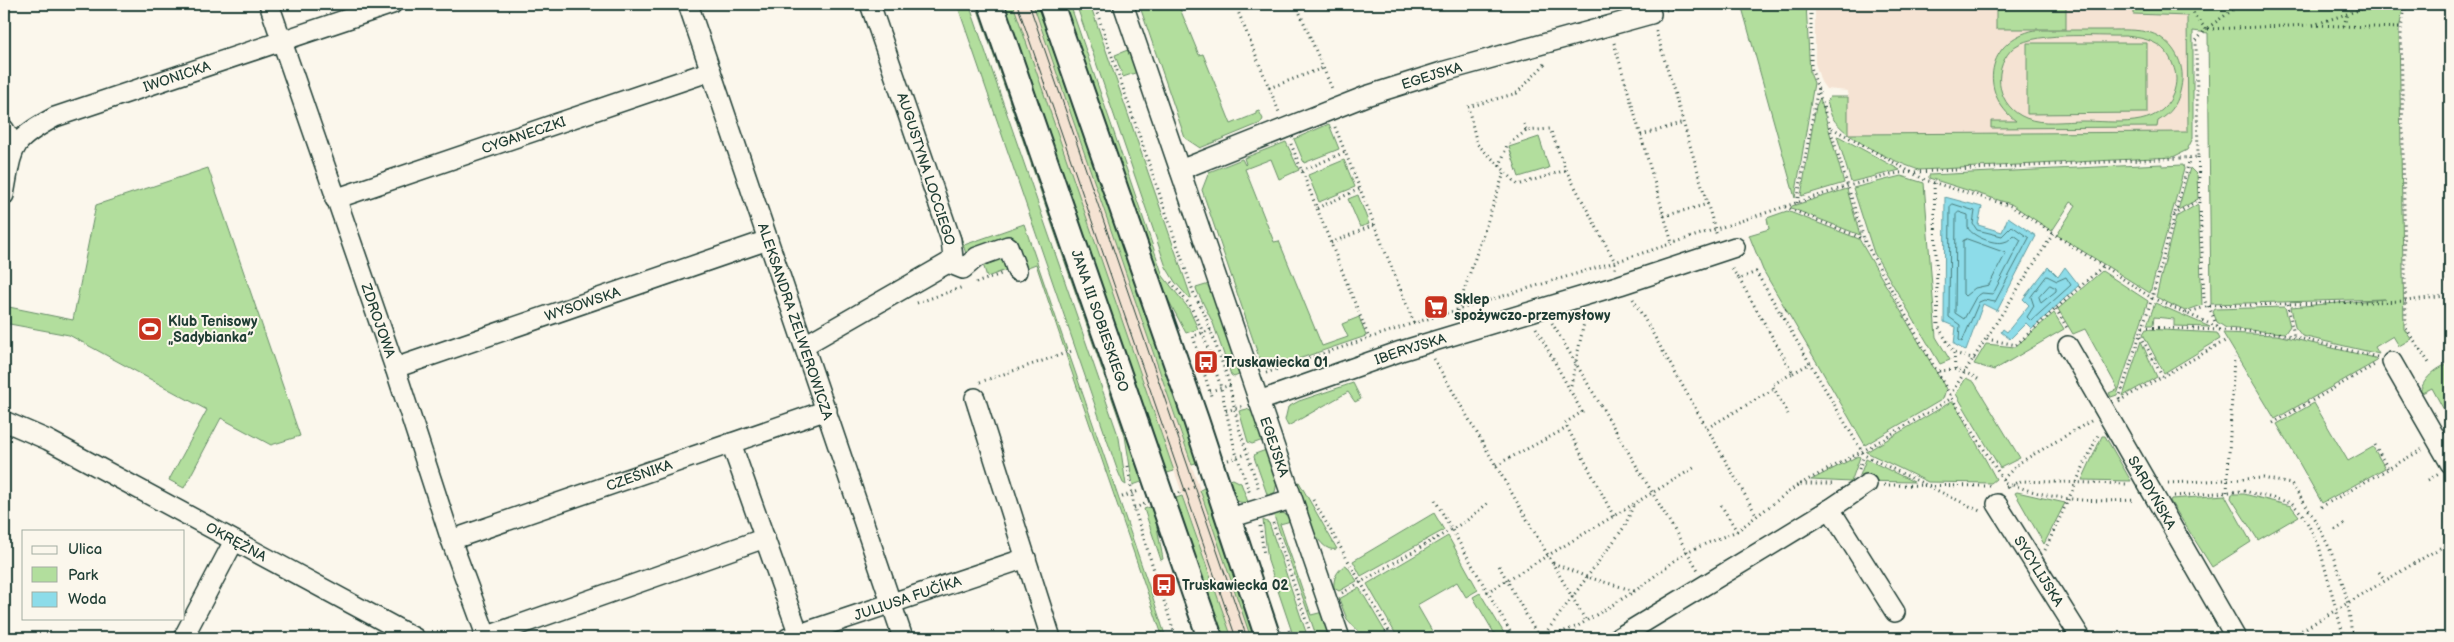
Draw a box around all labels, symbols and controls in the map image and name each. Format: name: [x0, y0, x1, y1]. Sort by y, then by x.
street label: IWONICKA: [141, 57, 213, 95]
street label: EGEJSKA: [1399, 58, 1464, 93]
street label: AUGUSTYNA LOCCIEGO: [893, 91, 959, 248]
street label: CYGANECZKI: [479, 113, 568, 157]
street label: ALEKSANDRA ZELWEROWICZA: [754, 221, 837, 422]
street label: JANA III SOBIESKIEGO: [1068, 247, 1133, 394]
street label: ZDROJOWA: [358, 280, 399, 360]
street label: WYSOWSKA: [542, 283, 623, 325]
place label: Sklep spożywczo-przemysłowy: [1454, 291, 1611, 324]
supermarket icon: Sklep spożywczo-przemysłowy: [1423, 294, 1449, 320]
place label: Klub Tenisowy „Sadybianka”: [168, 313, 258, 346]
sports icon: Klub Tenisowy „Sadybianka”: [137, 316, 163, 342]
street label: IBERYJSKA: [1372, 329, 1448, 368]
bus stop icon: Truskawiecka 01: [1193, 349, 1219, 375]
place label: Truskawiecka 01: [1224, 354, 1328, 371]
street label: EGEJSKA: [1256, 415, 1293, 479]
street label: SARDYŃSKA: [2125, 453, 2180, 532]
street label: CZEŚNIKA: [604, 456, 675, 494]
street label: OKRĘŻNA: [203, 518, 270, 565]
legend: [22, 530, 185, 620]
street label: SYCYLIJSKA: [2010, 532, 2068, 610]
text: Ulica: [68, 540, 102, 559]
text: Park: [68, 566, 99, 585]
street label: JULIUSA FUČÍKA: [852, 572, 964, 624]
bus stop icon: Truskawiecka 02: [1151, 572, 1177, 598]
place label: Truskawiecka 02: [1182, 577, 1289, 594]
text: Woda: [68, 590, 106, 609]

